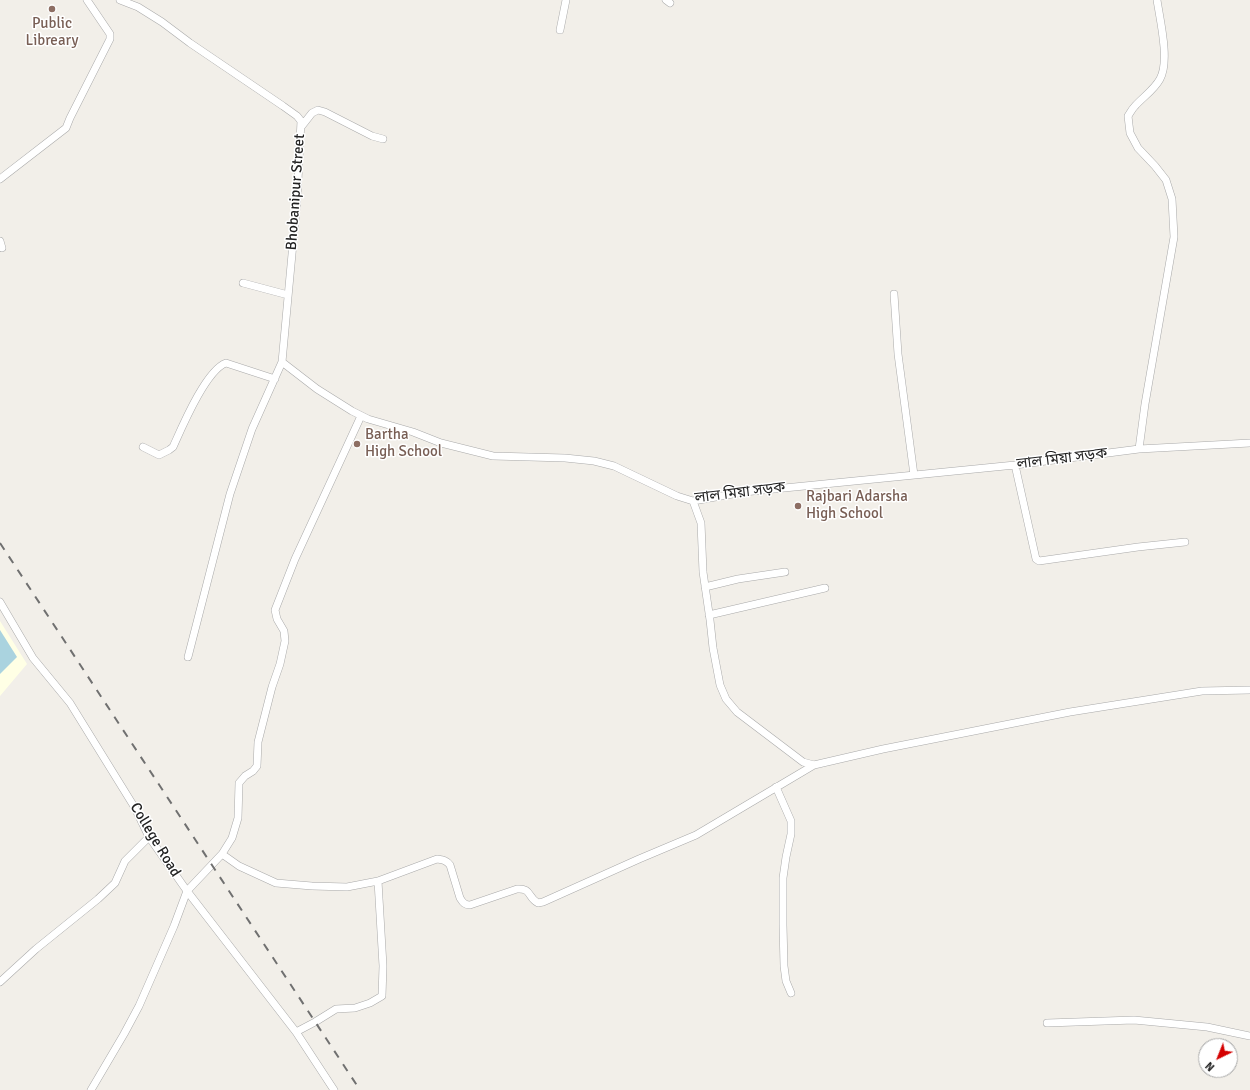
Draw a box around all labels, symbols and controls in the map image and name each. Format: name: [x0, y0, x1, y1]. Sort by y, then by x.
marker: Public Libreary: [47, 4, 57, 14]
place label: Public Libreary: [26, 15, 78, 50]
street label: Bhobanipur Street: [283, 133, 309, 251]
place label: Bartha High School: [365, 426, 442, 461]
marker: Bartha High School: [352, 439, 362, 449]
street label: লাল মিয়া সড়ক: [1016, 445, 1108, 473]
street label: লাল মিয়া সড়ক: [694, 479, 786, 507]
place label: Rajbari Adarsha High School: [806, 488, 908, 523]
marker: Rajbari Adarsha High School: [793, 501, 803, 511]
street label: College Road: [126, 800, 184, 880]
north arrow: [1198, 1038, 1238, 1078]
text: N: [1203, 1059, 1217, 1074]

